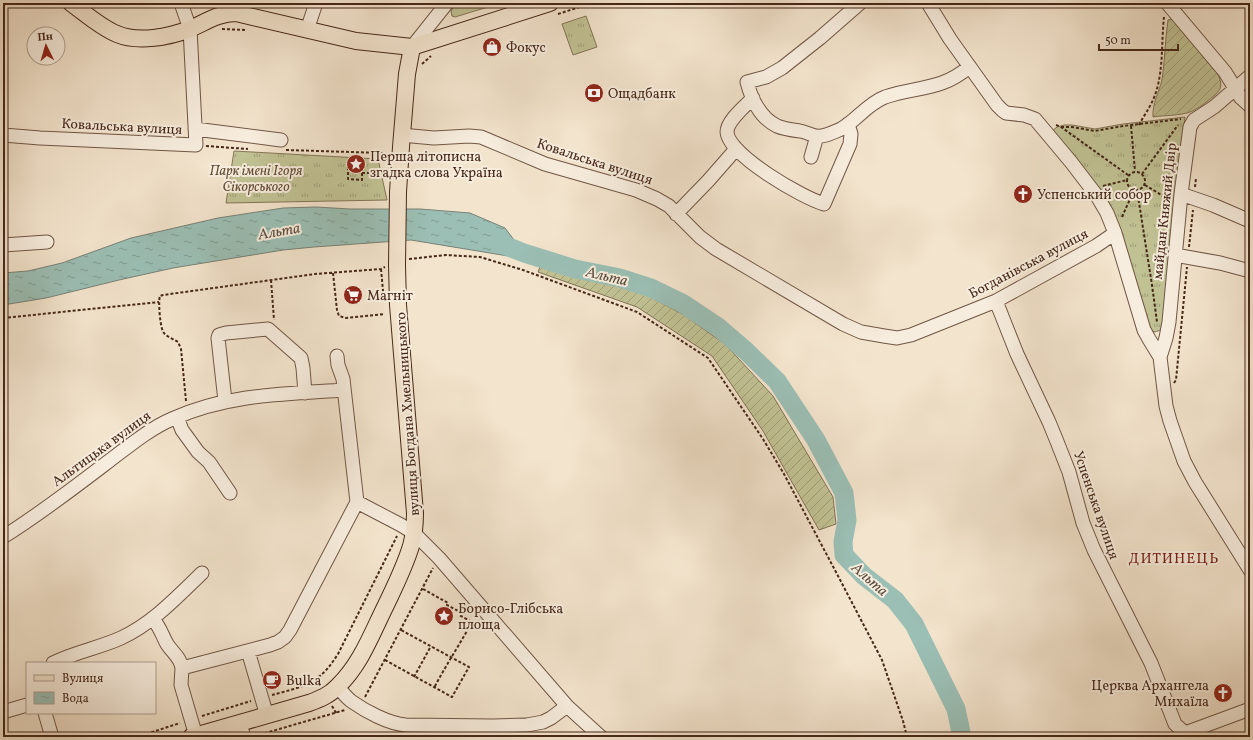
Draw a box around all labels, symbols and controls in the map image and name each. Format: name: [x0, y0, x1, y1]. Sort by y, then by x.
north arrow: [26, 26, 66, 66]
scale bar: [1099, 26, 1178, 52]
text: Пн: [37, 29, 54, 46]
text: 50 m: [1105, 33, 1131, 49]
shop icon: Фокус: [481, 36, 503, 58]
place label: Фокус: [506, 39, 546, 58]
bank icon: Ощадбанк: [583, 82, 605, 104]
place label: Ощадбанк: [608, 85, 676, 104]
street label: Ковальська вулиця: [61, 115, 183, 140]
street label: Ковальська вулиця: [534, 135, 655, 190]
street label: майдан Княжий Двір: [1149, 142, 1182, 280]
place label: Перша літописна згадка слова Україна: [370, 148, 503, 183]
place icon: Перша літописна згадка слова Україна: [345, 153, 367, 175]
park label: Парк імені Ігоря Сікорського: [210, 162, 302, 197]
church icon: Успенський собор: [1012, 183, 1034, 205]
place label: Успенський собор: [1037, 186, 1151, 205]
water label: Альта: [256, 218, 302, 247]
street label: Богданівська вулиця: [966, 225, 1092, 304]
water label: Альта: [583, 262, 630, 292]
supermarket icon: Магніт: [342, 284, 364, 306]
place label: Магніт: [367, 287, 413, 306]
street label: вулиця Богдана Хмельницького: [392, 311, 425, 516]
street label: Альтицька вулиця: [49, 407, 155, 492]
street label: Успенська вулиця: [1068, 449, 1123, 562]
district label: ДИТИНЕЦЬ: [1129, 549, 1219, 570]
water label: Альта: [845, 558, 892, 602]
place label: Борисо-Глібська площа: [458, 600, 563, 635]
place icon: Борисо-Глібська площа: [433, 605, 455, 627]
legend: [26, 662, 156, 714]
cafe icon: Bulka: [261, 669, 283, 691]
text: Вулиця: [62, 671, 103, 687]
place label: Bulka: [286, 672, 321, 691]
place label: Церква Архангела Михаїла: [1091, 677, 1209, 712]
church icon: Церква Архангела Михаїла: [1212, 682, 1234, 704]
text: Вода: [62, 691, 89, 707]

